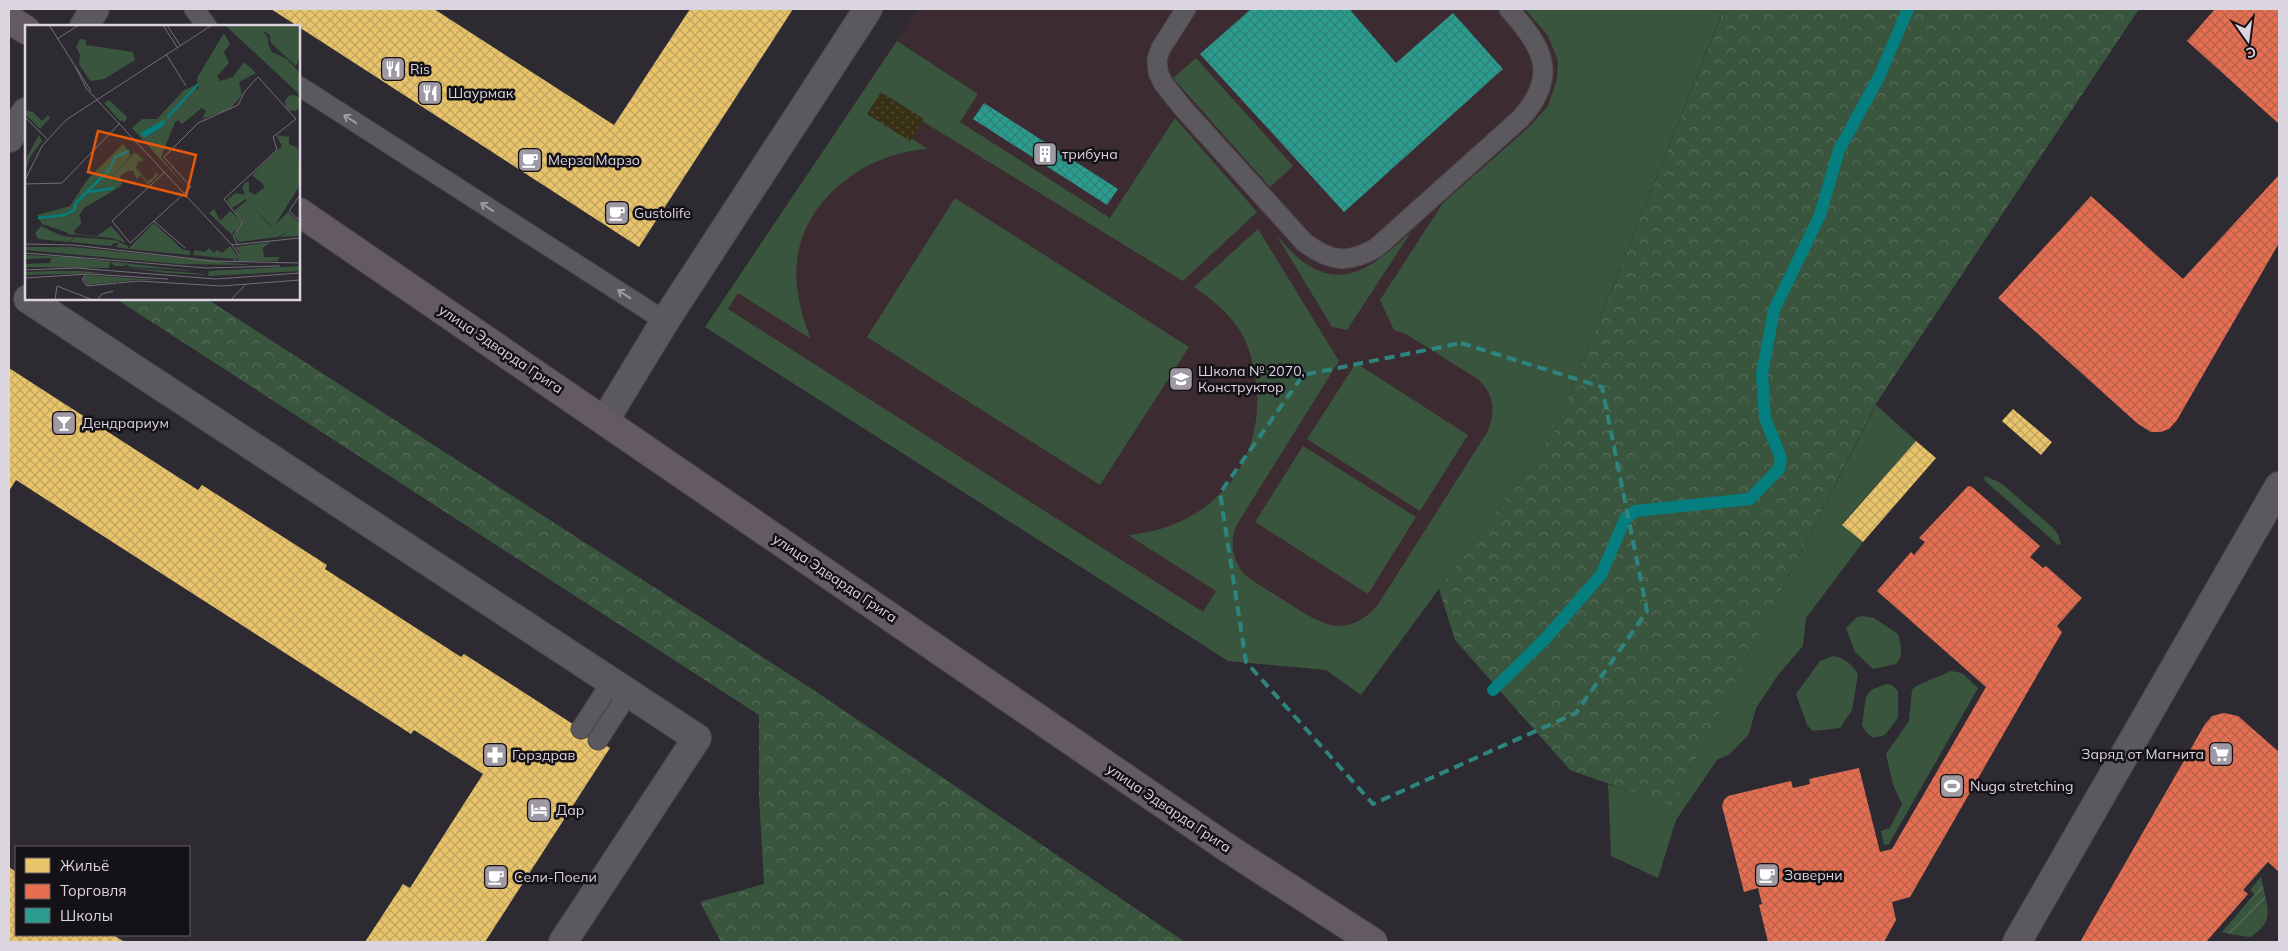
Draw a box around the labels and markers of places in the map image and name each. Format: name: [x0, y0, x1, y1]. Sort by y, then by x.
restaurant icon: Ris: [380, 56, 406, 82]
place label: Ris: [410, 60, 430, 78]
restaurant icon: Шаурмак: [417, 80, 443, 106]
place label: Шаурмак: [448, 84, 514, 102]
building icon: трибуна: [1032, 141, 1058, 167]
place label: трибуна: [1062, 145, 1118, 163]
cafe icon: Мерза Марзо: [517, 147, 543, 173]
place label: Мерза Марзо: [548, 151, 640, 169]
cafe icon: Gustolife: [604, 200, 630, 226]
place label: Gustolife: [634, 204, 691, 222]
place label: Школа № 2070, Конструктор: [1198, 362, 1305, 396]
school or university icon: Школа № 2070, Конструктор: [1168, 366, 1194, 392]
bar icon: Дендрариум: [51, 410, 77, 436]
place label: Дендрариум: [82, 414, 169, 432]
supermarket icon: Заряд от Магнита: [2208, 741, 2234, 767]
pharmacy icon: Горздрав: [482, 742, 508, 768]
place label: Заряд от Магнита: [2081, 745, 2204, 763]
place label: Горздрав: [512, 746, 576, 764]
sports icon: Nuga stretching: [1939, 773, 1965, 799]
place label: Nuga stretching: [1970, 777, 2073, 795]
hotel icon: Дар: [526, 797, 552, 823]
place label: Дар: [556, 801, 584, 819]
cafe icon: Заверни: [1754, 862, 1780, 888]
cafe icon: Сели-Поели: [483, 864, 509, 890]
place label: Заверни: [1784, 866, 1843, 884]
place label: Сели-Поели: [514, 868, 597, 886]

